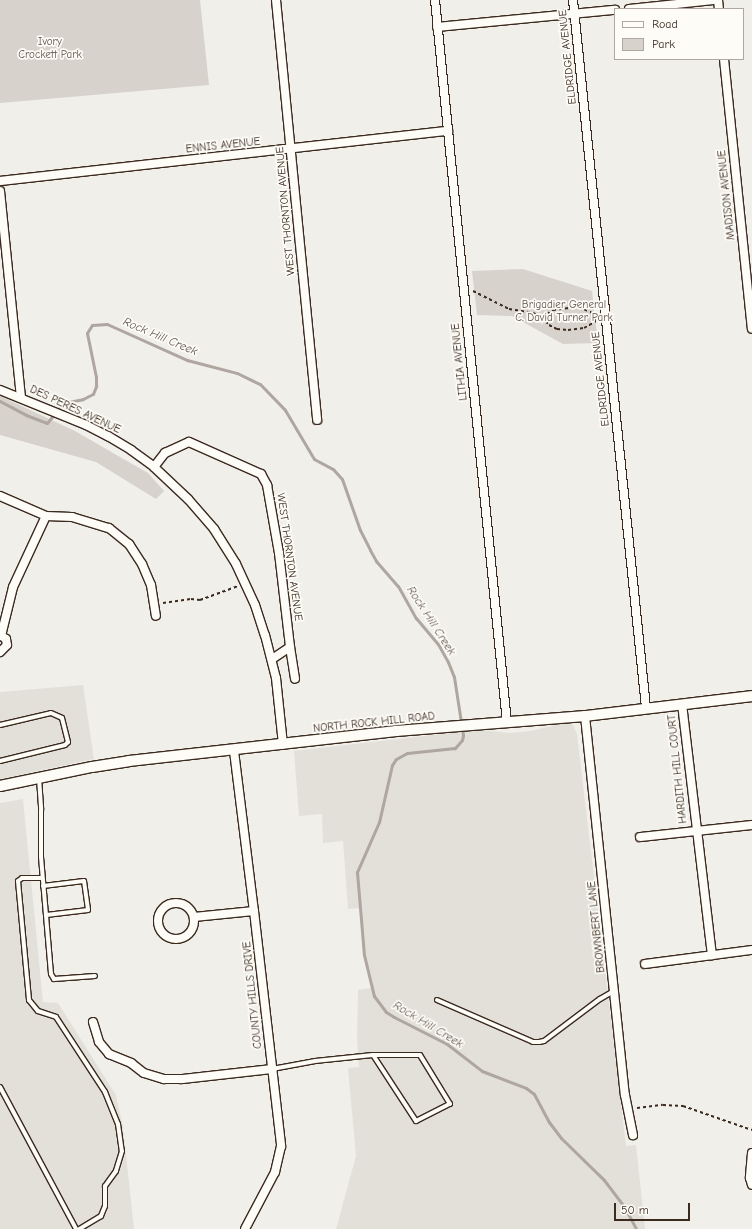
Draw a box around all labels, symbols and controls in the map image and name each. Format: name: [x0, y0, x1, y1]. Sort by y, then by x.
legend: [614, 8, 744, 60]
street label: ELDRIDGE AVENUE: [556, 9, 580, 105]
text: Road: [652, 17, 678, 31]
park label: Ivory Crockett Park: [18, 36, 82, 62]
text: Park: [652, 37, 675, 51]
street label: ENNIS AVENUE: [185, 136, 261, 156]
street label: WEST THORNTON AVENUE: [274, 146, 298, 276]
street label: MADISON AVENUE: [716, 149, 738, 241]
park label: Brigadier General C. David Turner Park: [515, 299, 613, 325]
water label: Rock Hill Creek: [121, 315, 199, 359]
street label: LITHIA AVENUE: [449, 323, 471, 401]
street label: ELDRIDGE AVENUE: [589, 331, 613, 427]
street label: DES PERES AVENUE: [27, 383, 123, 437]
street label: WEST THORNTON AVENUE: [273, 492, 305, 622]
water label: Rock Hill Creek: [403, 584, 459, 658]
street label: NORTH ROCK HILL ROAD: [312, 710, 436, 736]
street label: HARDITH HILL COURT: [666, 714, 690, 824]
street label: BROWNBERT LANE: [586, 880, 608, 974]
street label: COUNTY HILLS DRIVE: [241, 941, 265, 1049]
water label: Rock Hill Creek: [390, 998, 466, 1052]
scale bar: [616, 1195, 692, 1221]
text: 50 m: [621, 1203, 649, 1217]

